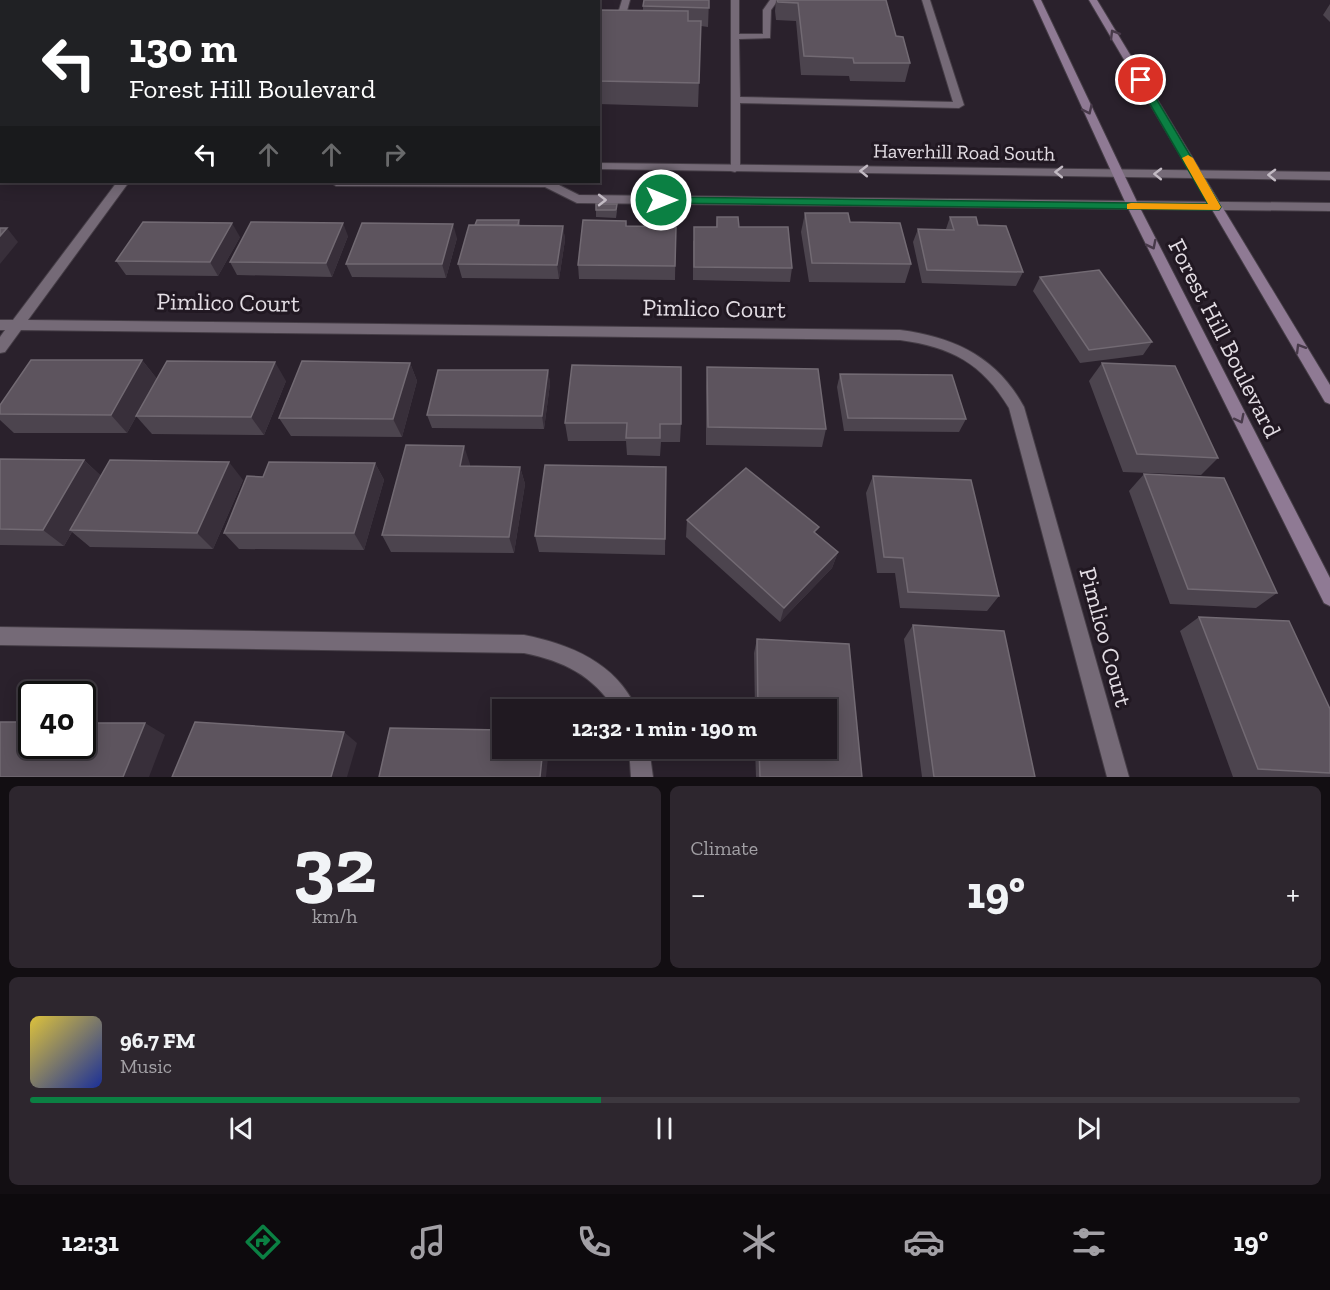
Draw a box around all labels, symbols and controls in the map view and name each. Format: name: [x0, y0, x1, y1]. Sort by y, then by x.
text: 130 m: [129, 22, 237, 73]
icon: left: [30, 24, 108, 102]
one-way arrow: [1109, 30, 1121, 40]
pin: [1115, 54, 1166, 105]
icon: arrive: [1124, 63, 1157, 96]
text: Forest Hill Boulevard: [129, 73, 375, 105]
one-way arrow: [1081, 104, 1093, 115]
icon: left: [189, 138, 222, 171]
icon: ahead: [252, 138, 285, 171]
icon: ahead: [315, 138, 348, 171]
icon: right: [378, 138, 411, 171]
street label: Haverhill Road South: [873, 138, 1056, 166]
one-way arrow: [860, 164, 869, 177]
one-way arrow: [1055, 166, 1064, 179]
position arrow: [629, 168, 693, 232]
one-way arrow: [1153, 168, 1162, 180]
one-way arrow: [1267, 169, 1276, 181]
one-way arrow: [597, 193, 606, 206]
street label: Forest Hill Boulevard: [1162, 234, 1288, 442]
one-way arrow: [1145, 238, 1157, 249]
street label: Pimlico Court: [156, 286, 300, 318]
street label: Pimlico Court: [642, 292, 786, 324]
one-way arrow: [1296, 344, 1307, 354]
one-way arrow: [1233, 412, 1245, 423]
street label: Pimlico Court: [1073, 564, 1139, 710]
speed limit sign: 40: [18, 681, 96, 759]
text: 12:32 · 1 min · 190 m: [572, 715, 757, 742]
text: 32: [293, 818, 376, 912]
text: Climate: [691, 836, 758, 860]
text: 19°: [967, 866, 1025, 920]
text: −: [691, 874, 706, 913]
text: +: [1286, 874, 1300, 913]
text: km/h: [312, 904, 358, 928]
text: 96.7 FM: [120, 1027, 195, 1054]
text: Music: [120, 1054, 172, 1078]
icon: previous: [225, 1112, 258, 1145]
icon: pause: [648, 1112, 681, 1145]
icon: next: [1072, 1112, 1105, 1145]
icon: directions: [242, 1221, 284, 1263]
icon: music: [407, 1221, 449, 1263]
icon: phone: [573, 1221, 615, 1263]
icon: climate: [738, 1221, 780, 1263]
icon: car: [903, 1221, 945, 1263]
icon: filters: [1068, 1221, 1110, 1263]
text: 12:31: [62, 1226, 119, 1258]
text: 19°: [1233, 1226, 1268, 1258]

